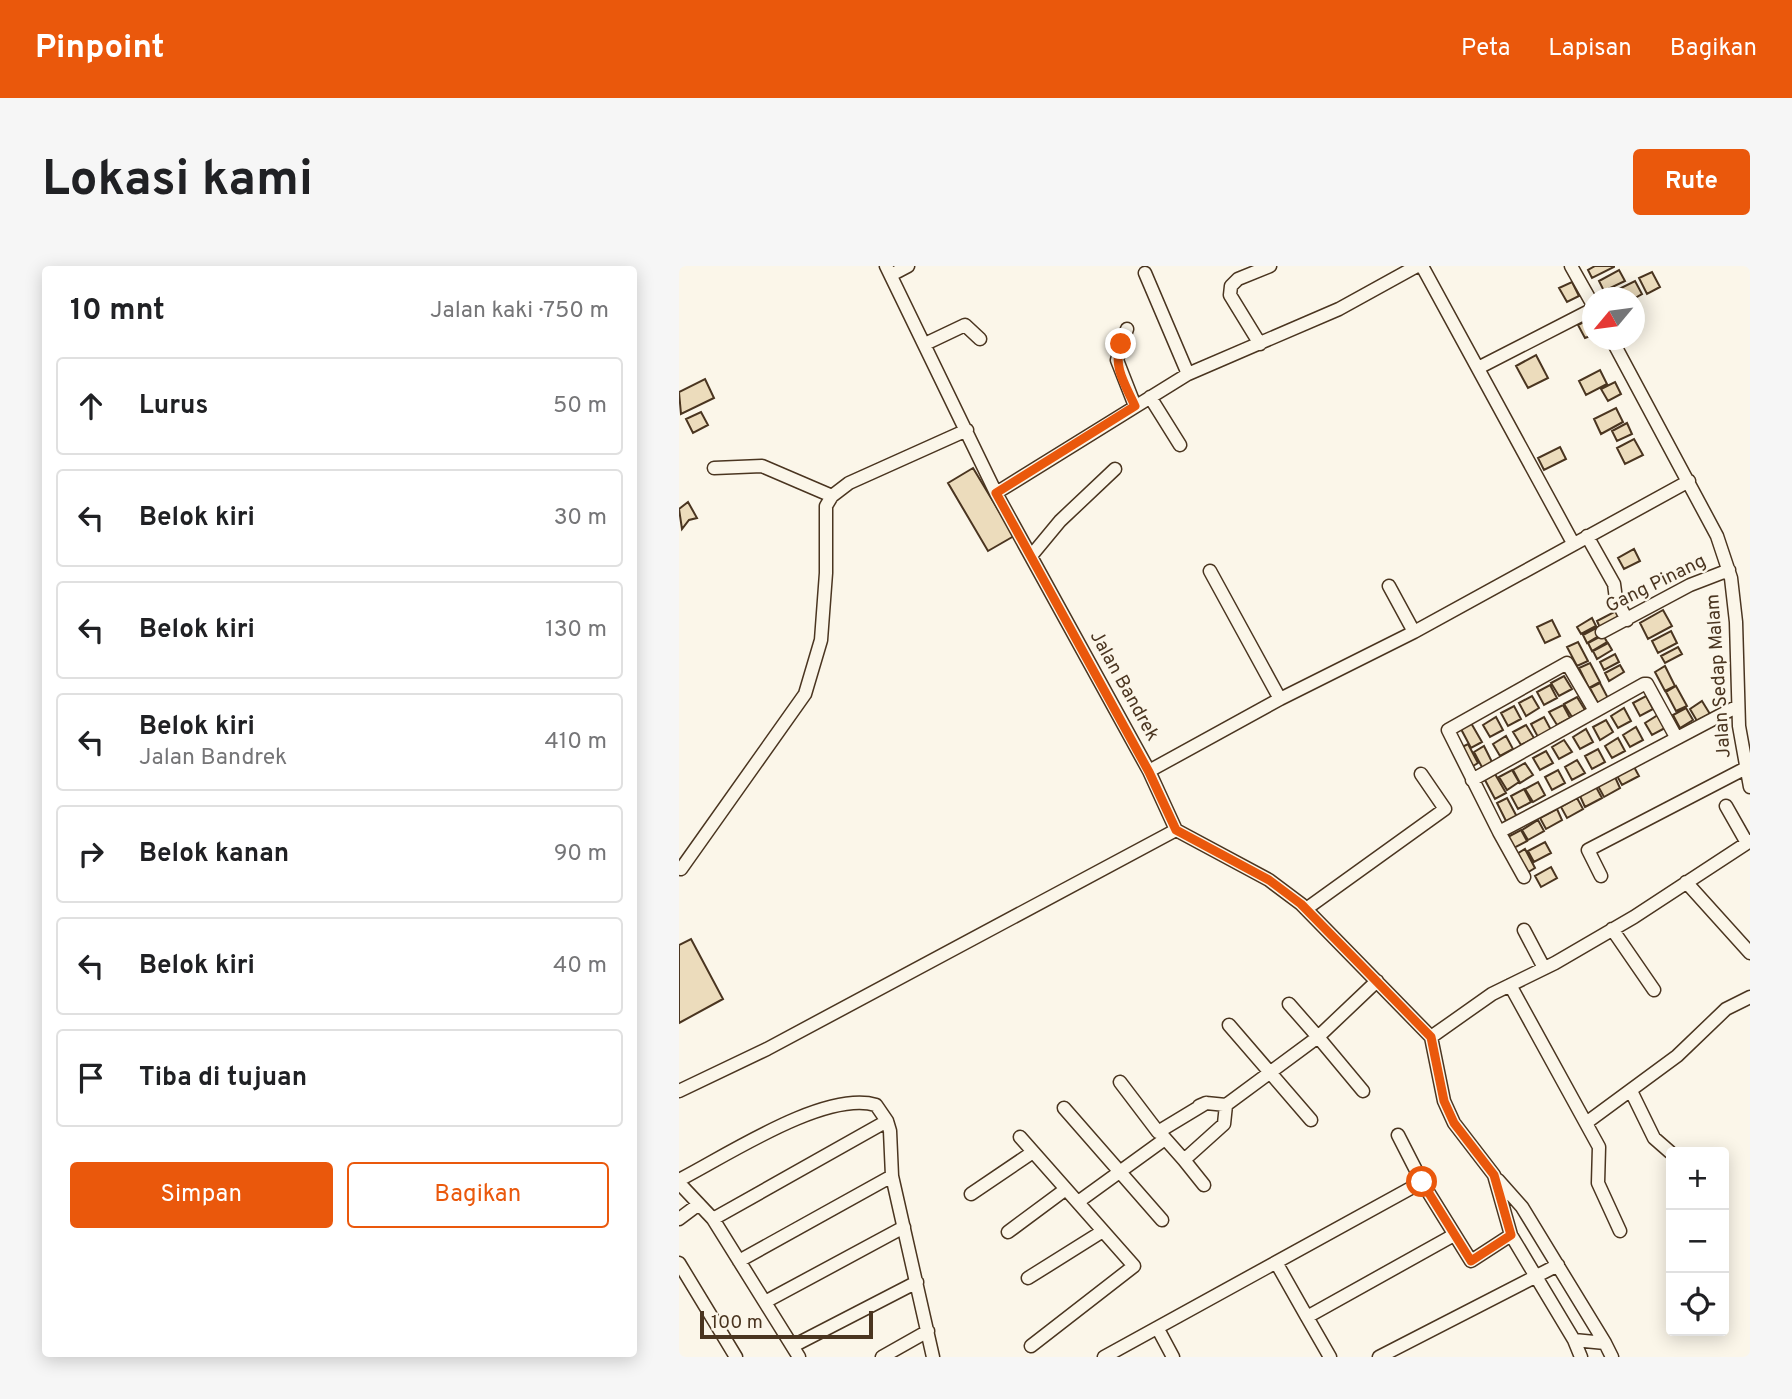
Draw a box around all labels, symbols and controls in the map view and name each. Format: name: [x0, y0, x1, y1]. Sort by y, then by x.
text: Pinpoint: [35, 28, 164, 70]
text: Peta: [1461, 34, 1510, 64]
text: Lapisan: [1548, 34, 1632, 64]
text: Bagikan: [1670, 34, 1757, 64]
button: Rute: [1633, 149, 1750, 215]
text: Lokasi kami: [42, 151, 313, 213]
north arrow: [1582, 287, 1645, 350]
text: 10 mnt: [70, 293, 165, 330]
text: Jalan kaki · 750 m: [430, 297, 609, 326]
route end: [1105, 328, 1136, 359]
icon: ahead: [72, 387, 110, 425]
text: Lurus: [139, 390, 208, 423]
text: 50 m: [553, 392, 607, 421]
icon: left: [72, 499, 110, 537]
text: Belok kiri: [139, 502, 255, 535]
text: 30 m: [554, 504, 607, 533]
street label: Gang Pinang: [1602, 549, 1710, 619]
street label: Jalan Sedap Malam: [1701, 593, 1737, 759]
icon: left: [72, 611, 110, 649]
text: Belok kiri: [139, 614, 255, 647]
text: 130 m: [545, 616, 607, 645]
street label: Jalan Bandrek: [1084, 627, 1164, 745]
text: Belok kiri: [139, 711, 255, 744]
icon: left: [72, 723, 110, 761]
text: 410 m: [544, 728, 607, 757]
text: Jalan Bandrek: [139, 744, 287, 773]
icon: right: [72, 835, 110, 873]
text: Belok kanan: [139, 838, 289, 871]
text: 90 m: [554, 840, 607, 869]
icon: left: [72, 947, 110, 985]
text: Belok kiri: [139, 950, 255, 983]
text: 40 m: [553, 952, 607, 981]
icon: arrive: [72, 1059, 110, 1097]
text: Tiba di tujuan: [139, 1062, 307, 1095]
map controls: [1666, 1147, 1729, 1336]
button: +: [1666, 1147, 1729, 1210]
button: Simpan: [70, 1162, 333, 1228]
button: Bagikan: [347, 1162, 609, 1228]
route start: [1406, 1166, 1437, 1197]
button: −: [1666, 1210, 1729, 1273]
button: locate: [1666, 1273, 1729, 1336]
scale bar: [700, 1308, 873, 1340]
text: 100 m: [711, 1311, 763, 1335]

